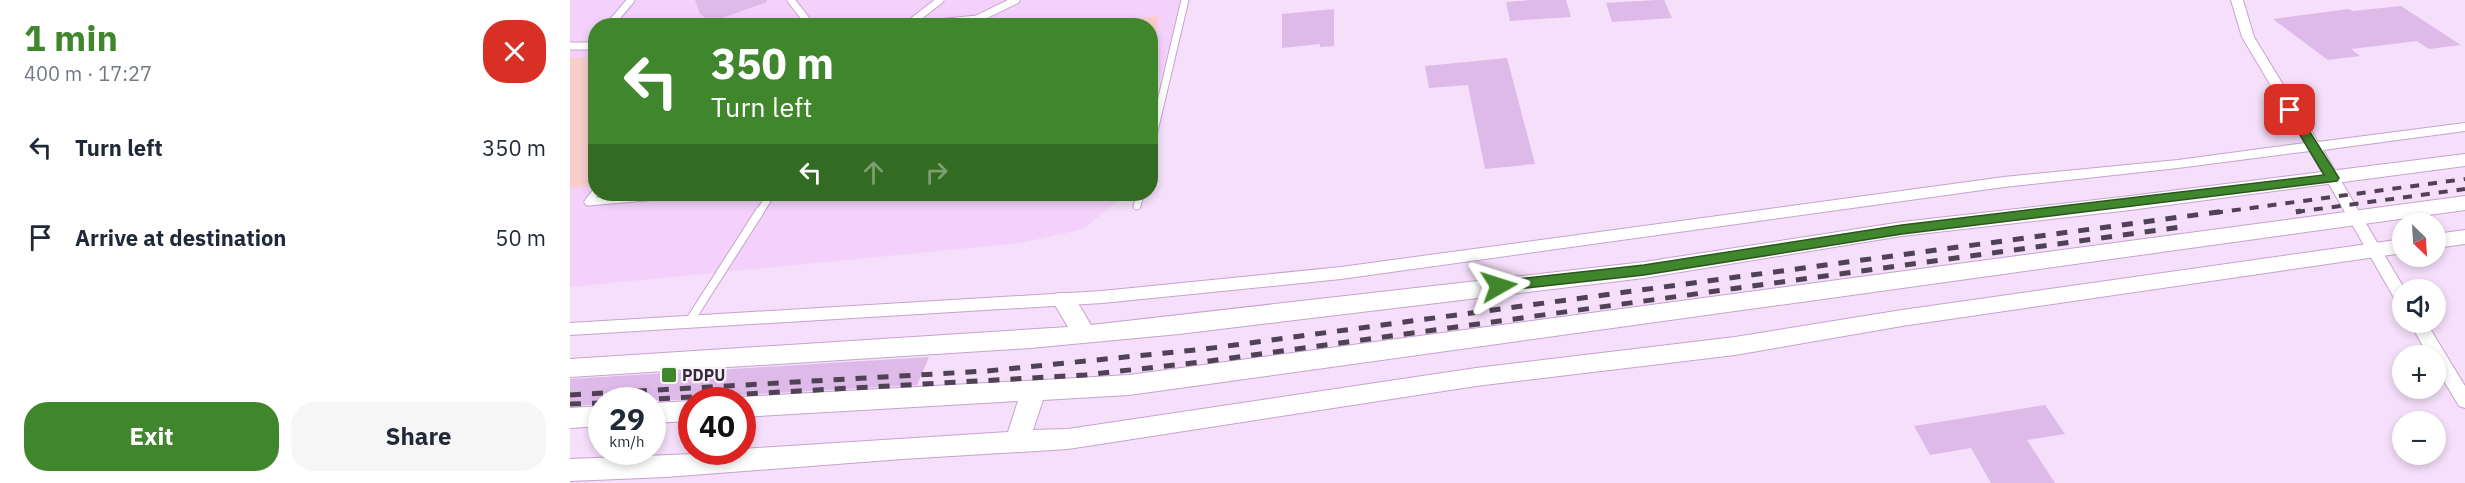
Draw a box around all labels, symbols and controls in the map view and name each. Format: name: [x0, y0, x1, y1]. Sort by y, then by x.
text: 1 min: [24, 14, 118, 61]
button: close: [483, 20, 546, 83]
text: 350 m: [711, 36, 834, 91]
icon: left: [612, 42, 690, 120]
text: 400 m · 17:27: [24, 60, 152, 87]
pin: [2264, 84, 2315, 135]
text: Turn left: [711, 89, 812, 124]
icon: arrive: [2273, 93, 2306, 126]
icon: left: [24, 131, 57, 164]
text: Turn left: [75, 133, 163, 162]
text: 350 m: [482, 133, 546, 162]
icon: left: [794, 156, 827, 189]
icon: ahead: [857, 156, 890, 189]
icon: right: [920, 156, 953, 189]
north arrow: [2392, 213, 2446, 267]
map controls: [2392, 213, 2446, 465]
icon: arrive: [24, 221, 57, 254]
text: Arrive at destination: [75, 223, 286, 252]
text: 50 m: [495, 223, 546, 252]
position arrow: [1467, 254, 1531, 318]
button: sound: [2392, 279, 2446, 333]
button: +: [2392, 345, 2446, 399]
place label: PDPU: [682, 365, 725, 385]
marker: PDPU: [660, 366, 678, 384]
speed limit sign: 40: [678, 387, 756, 465]
text: 29: [609, 399, 645, 438]
button: Exit: [24, 402, 279, 471]
button: Share: [291, 402, 546, 471]
button: −: [2392, 411, 2446, 465]
text: km/h: [609, 432, 645, 451]

